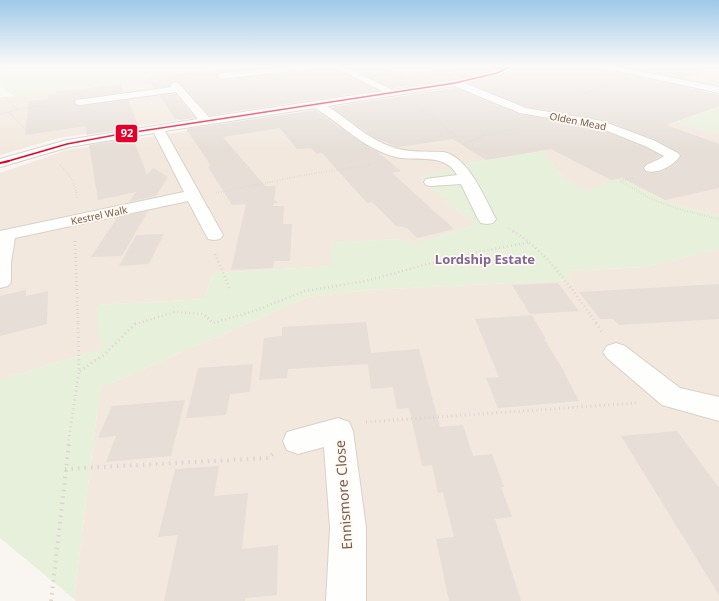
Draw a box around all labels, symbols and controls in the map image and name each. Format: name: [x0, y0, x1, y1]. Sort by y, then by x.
street label: Olden Mead: [548, 109, 608, 133]
line badge: 92: [115, 124, 138, 143]
text: 92: [121, 125, 133, 140]
street label: Kestrel Walk: [69, 202, 129, 228]
district label: Lordship Estate: [435, 250, 535, 268]
street label: Ennismore Close: [330, 440, 356, 550]

